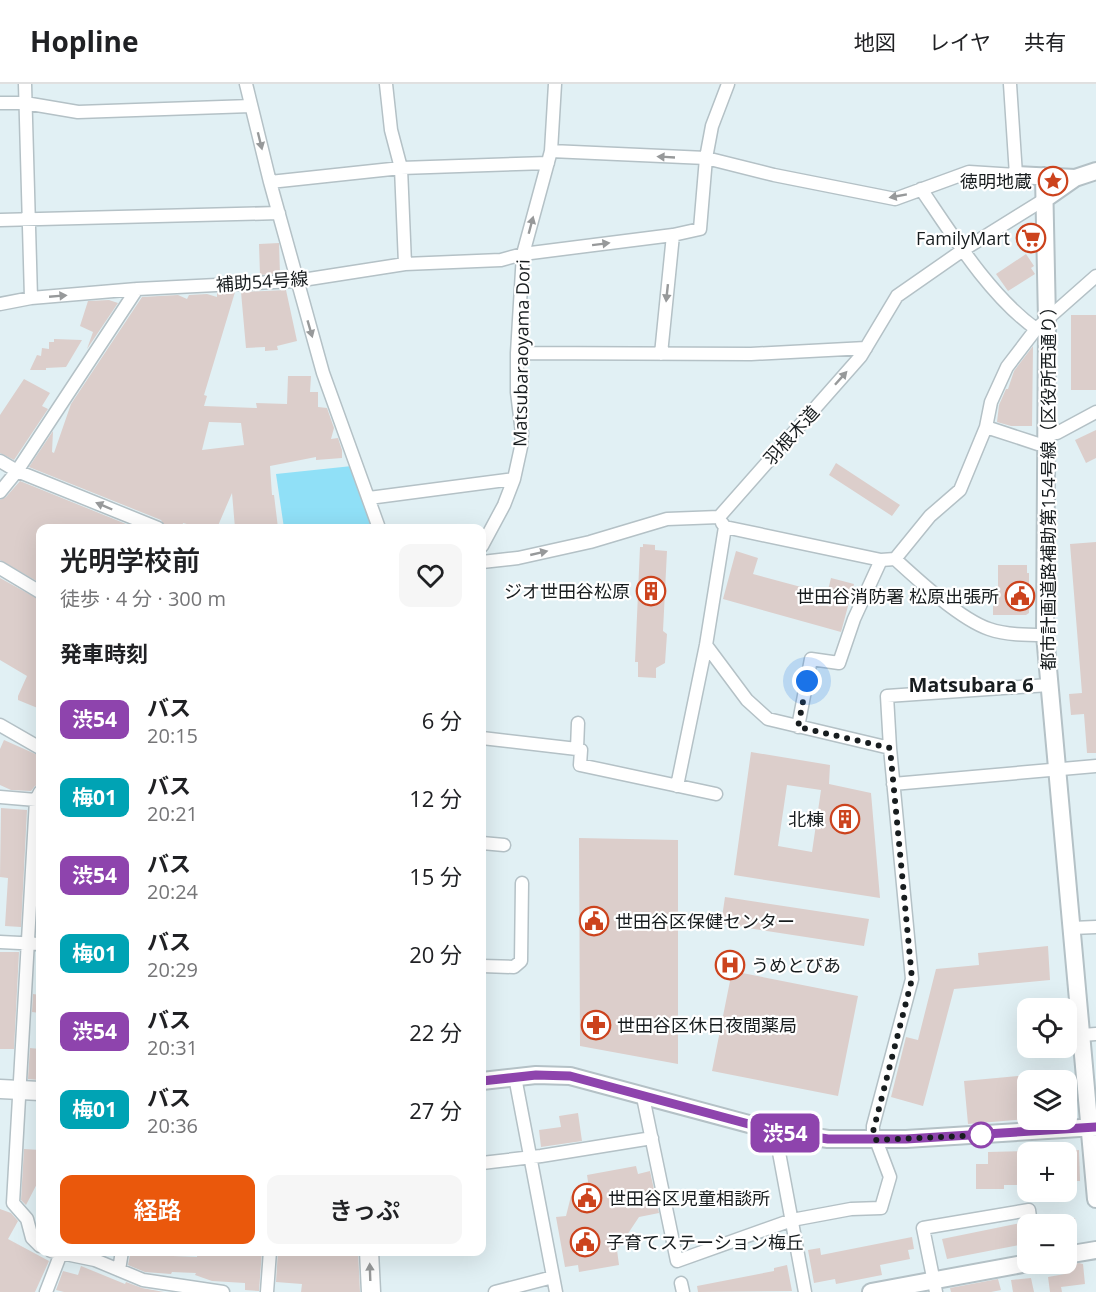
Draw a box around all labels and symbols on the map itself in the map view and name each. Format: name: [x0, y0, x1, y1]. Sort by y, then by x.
one-way arrow: [255, 132, 265, 150]
one-way arrow: [657, 152, 676, 161]
place icon: 徳明地蔵: [1037, 165, 1069, 197]
place label: 徳明地蔵: [960, 169, 1032, 193]
one-way arrow: [888, 192, 907, 201]
one-way arrow: [526, 215, 536, 234]
supermarket icon: FamilyMart: [1015, 222, 1047, 254]
place label: FamilyMart: [916, 226, 1010, 250]
one-way arrow: [592, 239, 611, 248]
street label: Matsubaraoyama Dori: [507, 259, 535, 447]
street label: 補助54号線: [215, 266, 309, 296]
one-way arrow: [663, 283, 672, 302]
one-way arrow: [48, 291, 67, 301]
street label: 都市計画道路補助第154号線（区役所西通り）: [1036, 298, 1060, 670]
one-way arrow: [306, 320, 315, 338]
one-way arrow: [834, 371, 848, 386]
street label: 羽根木道: [758, 400, 824, 470]
one-way arrow: [94, 501, 112, 511]
one-way arrow: [530, 548, 549, 558]
building icon: ジオ世田谷松原: [635, 575, 667, 607]
place label: ジオ世田谷松原: [504, 579, 630, 603]
public building icon: 世田谷消防署 松原出張所: [1004, 580, 1036, 612]
place label: 世田谷消防署 松原出張所: [796, 584, 999, 608]
your location: [792, 666, 822, 696]
district label: Matsubara 6: [908, 671, 1034, 698]
building icon: 北棟: [829, 803, 861, 835]
place label: 北棟: [788, 807, 824, 831]
public building icon: 世田谷区保健センター: [578, 905, 610, 937]
place label: 世田谷区保健センター: [615, 909, 795, 933]
hospital icon: うめとぴあ: [714, 949, 746, 981]
place label: うめとぴあ: [751, 953, 841, 977]
pharmacy icon: 世田谷区休日夜間薬局: [580, 1009, 612, 1041]
place label: 世田谷区休日夜間薬局: [617, 1013, 797, 1037]
line badge: 渋54: [750, 1114, 820, 1152]
unlabelled marker: [968, 1122, 994, 1148]
public building icon: 世田谷区児童相談所: [571, 1182, 603, 1214]
place label: 世田谷区児童相談所: [608, 1186, 770, 1210]
public building icon: 子育てステーション梅丘: [569, 1226, 601, 1258]
place label: 子育てステーション梅丘: [606, 1230, 804, 1254]
one-way arrow: [365, 1262, 375, 1281]

